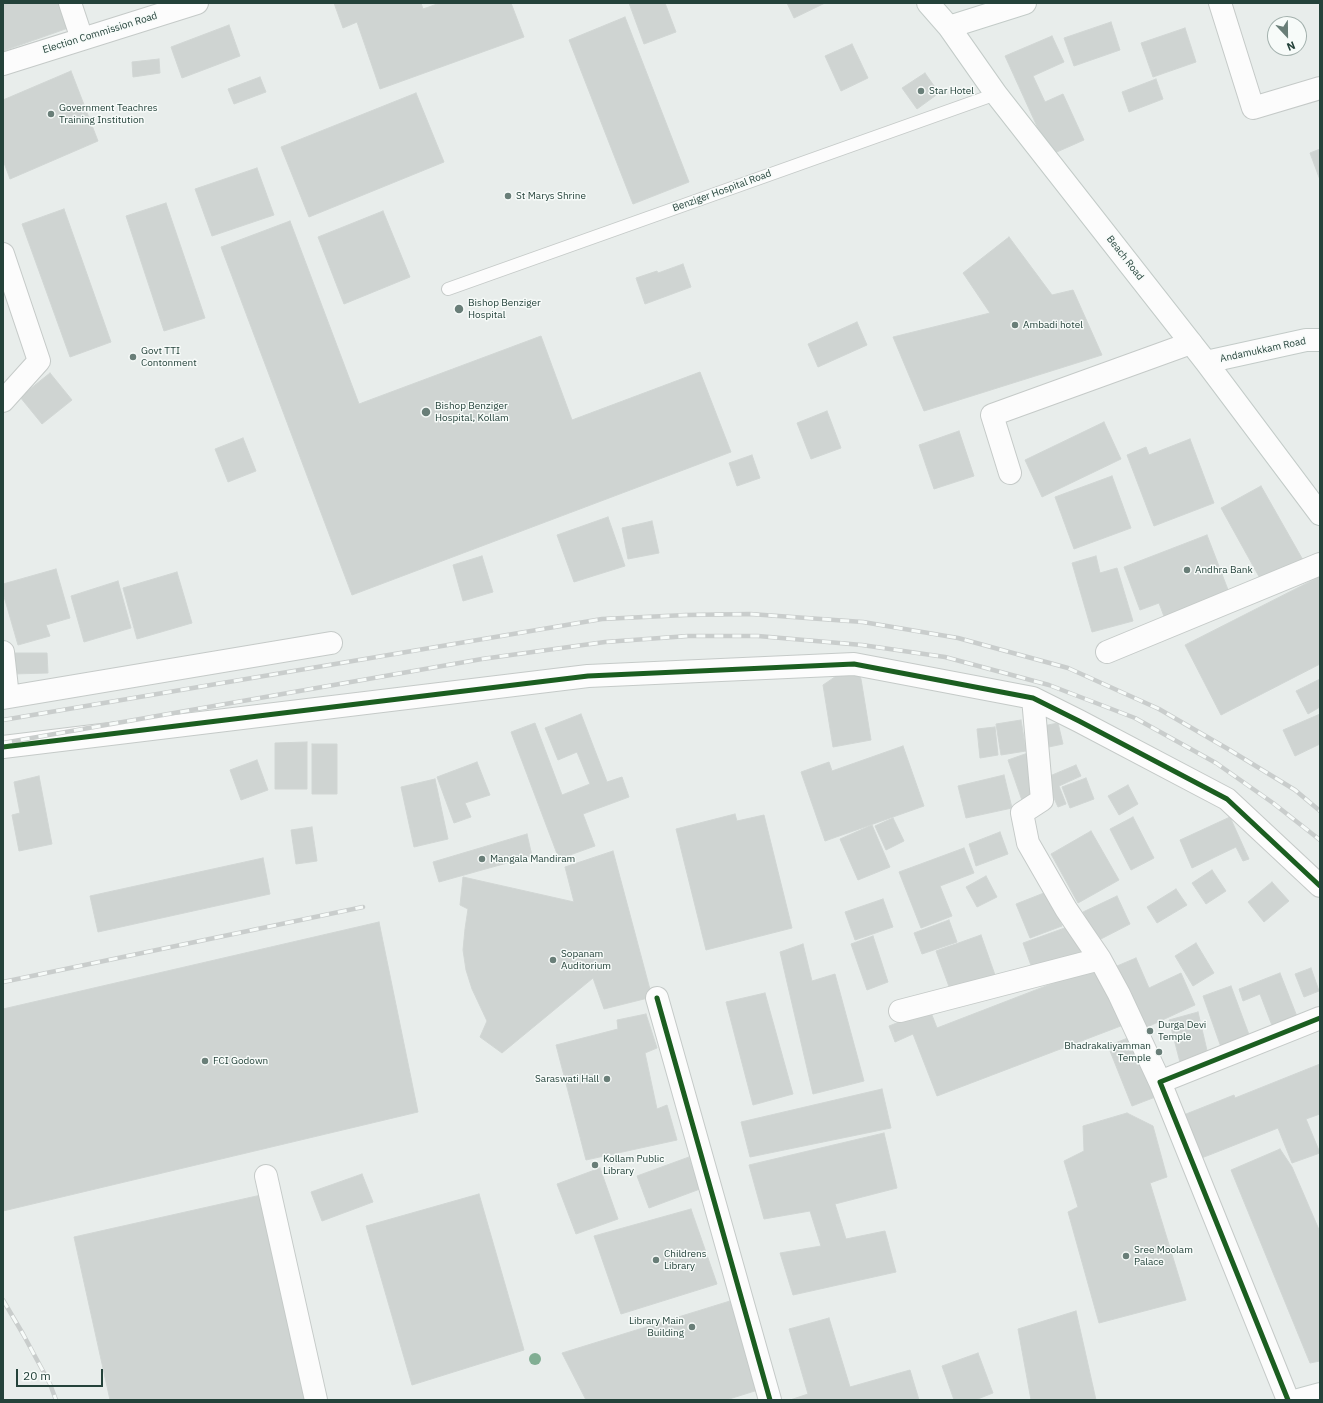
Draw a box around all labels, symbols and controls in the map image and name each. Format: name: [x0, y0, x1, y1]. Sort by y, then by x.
street label: Election Commission Road: [41, 10, 159, 56]
north arrow: [1267, 16, 1307, 56]
text: N: [1285, 38, 1297, 54]
place label: Star Hotel: [929, 85, 974, 97]
marker: Star Hotel: [916, 86, 926, 96]
place label: Government Teachres Training Institution: [59, 102, 158, 126]
marker: Government Teachres Training Institution: [46, 109, 56, 119]
street label: Benziger Hospital Road: [671, 168, 773, 214]
place label: St Marys Shrine: [516, 190, 586, 202]
marker: St Marys Shrine: [503, 191, 513, 201]
street label: Beach Road: [1104, 233, 1146, 283]
place label: Bishop Benziger Hospital: [468, 297, 541, 320]
marker: Bishop Benziger Hospital: [453, 303, 465, 315]
place label: Ambadi hotel: [1023, 319, 1083, 331]
marker: Ambadi hotel: [1010, 320, 1020, 330]
street label: Andamukkam Road: [1219, 335, 1307, 365]
place label: Govt TTI Contonment: [141, 345, 197, 368]
marker: Govt TTI Contonment: [128, 352, 138, 362]
place label: Bishop Benziger Hospital, Kollam: [435, 400, 509, 424]
marker: Bishop Benziger Hospital, Kollam: [420, 406, 432, 418]
place label: Andhra Bank: [1195, 564, 1253, 576]
marker: Andhra Bank: [1182, 565, 1192, 575]
place label: Mangala Mandiram: [490, 853, 575, 865]
marker: Mangala Mandiram: [477, 854, 487, 864]
place label: Sopanam Auditorium: [561, 948, 611, 972]
marker: Sopanam Auditorium: [548, 955, 558, 965]
place label: Durga Devi Temple: [1158, 1019, 1206, 1042]
marker: Durga Devi Temple: [1145, 1026, 1155, 1036]
place label: Bhadrakaliyamman Temple: [1064, 1040, 1151, 1064]
marker: Bhadrakaliyamman Temple: [1154, 1047, 1164, 1057]
place label: FCI Godown: [213, 1055, 268, 1067]
marker: FCI Godown: [200, 1056, 210, 1066]
place label: Saraswati Hall: [535, 1073, 599, 1085]
marker: Saraswati Hall: [602, 1074, 612, 1084]
place label: Kollam Public Library: [603, 1153, 664, 1176]
marker: Kollam Public Library: [590, 1160, 600, 1170]
place label: Sree Moolam Palace: [1134, 1244, 1193, 1268]
place label: Childrens Library: [664, 1248, 707, 1272]
marker: Sree Moolam Palace: [1121, 1251, 1131, 1261]
marker: Childrens Library: [651, 1255, 661, 1265]
place label: Library Main Building: [629, 1315, 684, 1338]
marker: Library Main Building: [687, 1322, 697, 1332]
scale bar: [18, 1361, 105, 1387]
text: 20 m: [23, 1368, 51, 1383]

